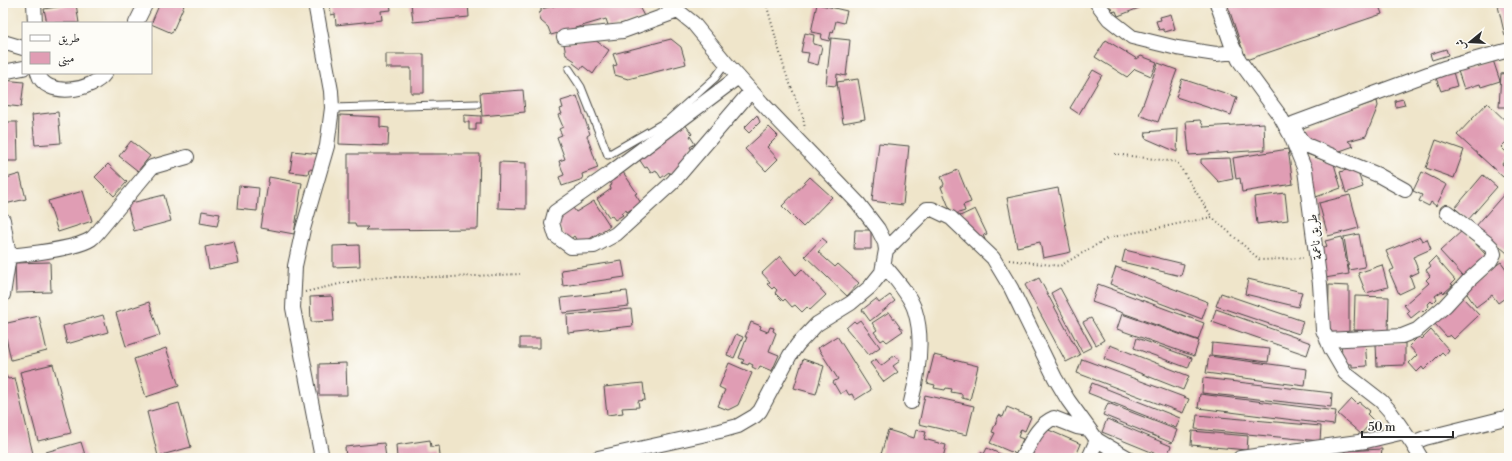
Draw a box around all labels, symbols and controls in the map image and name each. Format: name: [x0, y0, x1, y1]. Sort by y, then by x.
legend: [22, 22, 152, 74]
north arrow: [1450, 22, 1490, 62]
text: طريق: [58, 31, 80, 46]
text: ش: [1453, 37, 1470, 52]
text: مبنى: [58, 51, 74, 67]
street label: طريق ناعمة: [1304, 213, 1326, 261]
scale bar: [1362, 413, 1453, 439]
text: 50 m: [1368, 420, 1396, 435]

